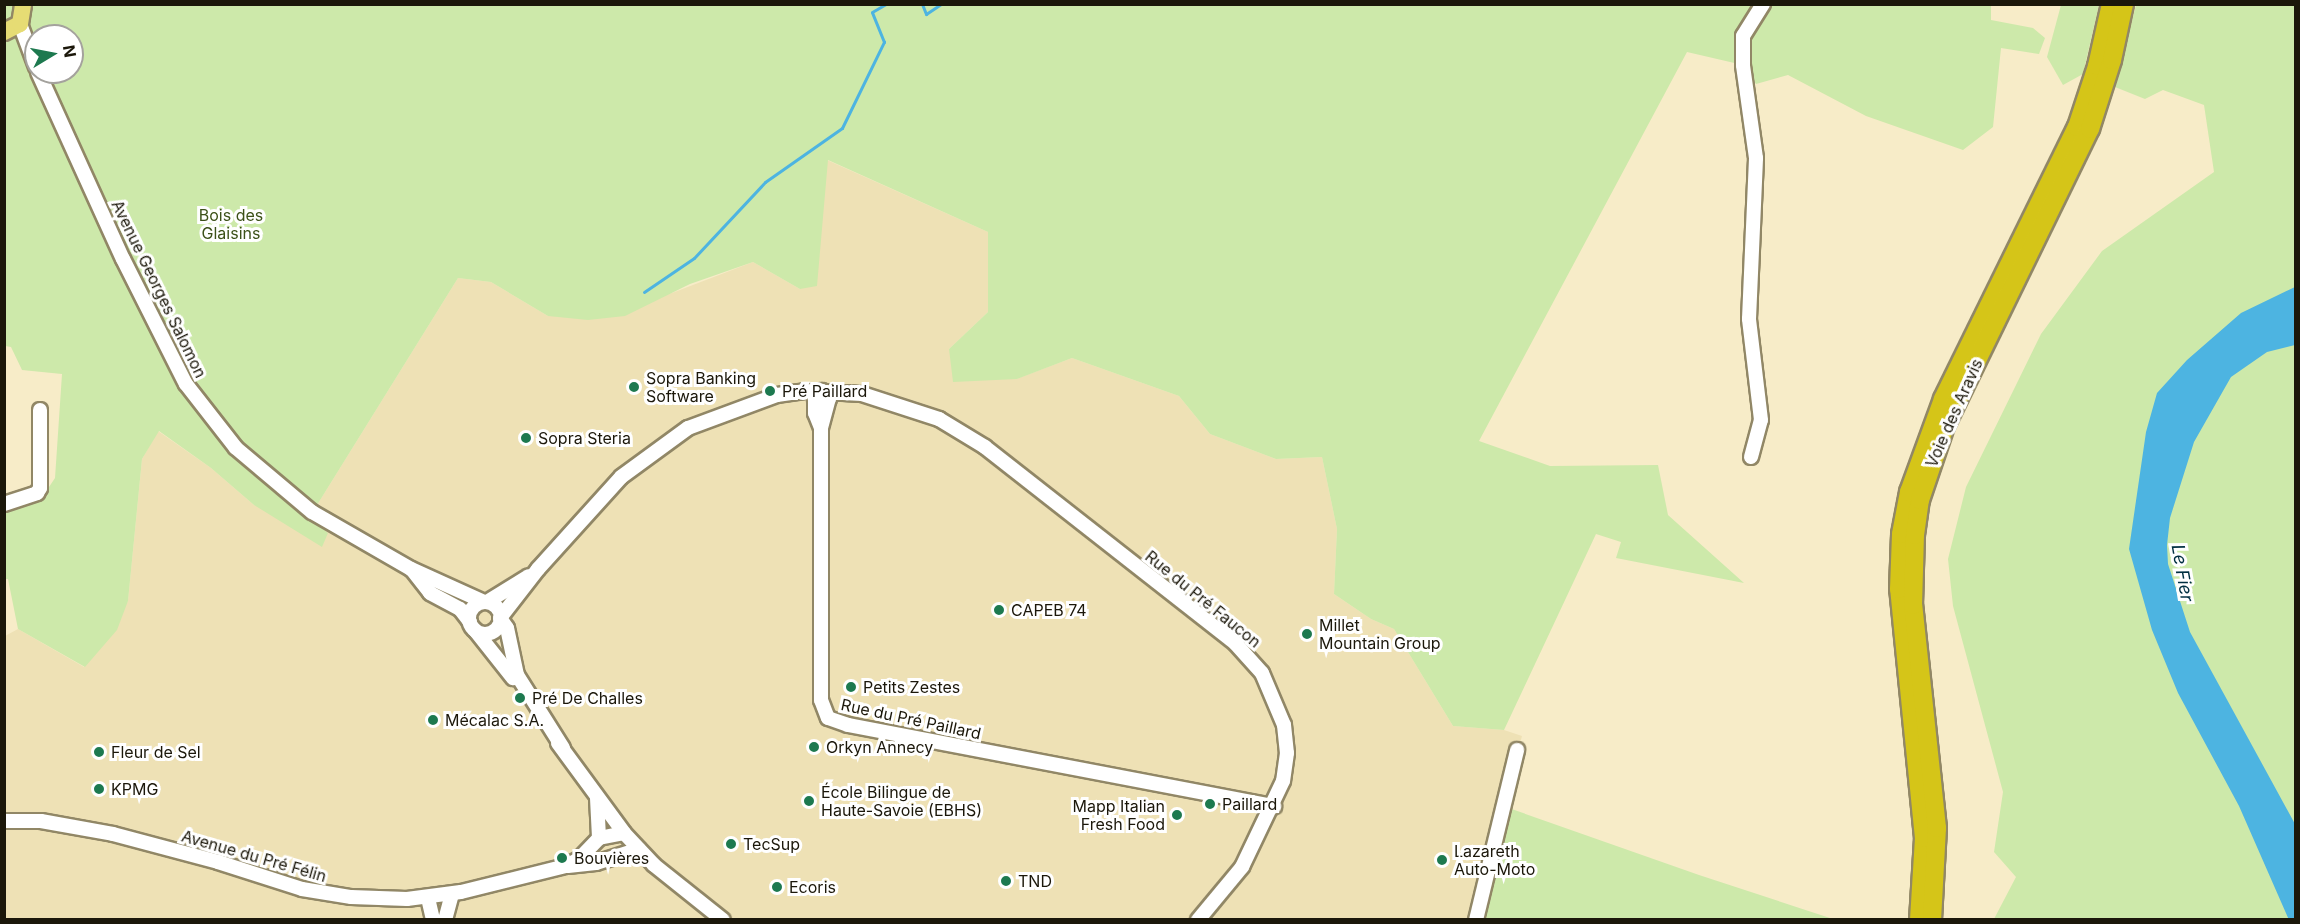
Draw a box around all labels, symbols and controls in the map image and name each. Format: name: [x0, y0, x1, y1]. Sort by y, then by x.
north arrow: [24, 24, 84, 84]
text: N: [59, 43, 81, 59]
street label: Avenue Georges Salomon: [108, 197, 210, 381]
park label: Bois des Glaisins: [199, 205, 263, 243]
street label: Voie des Aravis: [1921, 356, 1987, 470]
place label: Sopra Banking Software: [646, 368, 756, 406]
marker: Sopra Banking Software: [627, 380, 641, 394]
place label: Pré Paillard: [782, 381, 867, 401]
marker: Pré Paillard: [763, 384, 777, 398]
place label: Sopra Steria: [538, 428, 631, 448]
marker: Sopra Steria: [519, 431, 533, 445]
water label: Le Fier: [2166, 543, 2198, 603]
street label: Rue du Pré Faucon: [1141, 547, 1265, 651]
place label: CAPEB 74: [1011, 600, 1087, 620]
marker: CAPEB 74: [992, 603, 1006, 617]
place label: Millet Mountain Group: [1319, 615, 1441, 653]
marker: Millet Mountain Group: [1300, 627, 1314, 641]
place label: Petits Zestes: [863, 677, 960, 697]
marker: Petits Zestes: [844, 680, 858, 694]
place label: Pré De Challes: [532, 688, 643, 708]
marker: Pré De Challes: [513, 691, 527, 705]
street label: Rue du Pré Paillard: [839, 695, 983, 743]
place label: Mécalac S.A.: [445, 710, 544, 730]
marker: Mécalac S.A.: [426, 713, 440, 727]
place label: Orkyn Annecy: [826, 737, 933, 757]
marker: Orkyn Annecy: [807, 740, 821, 754]
place label: Fleur de Sel: [111, 742, 201, 762]
marker: Fleur de Sel: [92, 745, 106, 759]
place label: KPMG: [111, 779, 158, 799]
marker: KPMG: [92, 782, 106, 796]
place label: École Bilingue de Haute-Savoie (EBHS): [821, 782, 982, 820]
marker: École Bilingue de Haute-Savoie (EBHS): [802, 794, 816, 808]
place label: Paillard: [1222, 794, 1277, 814]
place label: Mapp Italian Fresh Food: [1072, 796, 1165, 834]
marker: Paillard: [1203, 797, 1217, 811]
marker: Mapp Italian Fresh Food: [1170, 808, 1184, 822]
street label: Avenue du Pré Félin: [179, 826, 329, 886]
place label: TecSup: [743, 834, 800, 854]
marker: TecSup: [724, 837, 738, 851]
place label: Lazareth Auto-Moto: [1454, 841, 1535, 879]
place label: Bouvières: [574, 848, 649, 868]
marker: Bouvières: [555, 851, 569, 865]
marker: Lazareth Auto-Moto: [1435, 853, 1449, 867]
place label: TND: [1018, 871, 1052, 891]
marker: TND: [999, 874, 1013, 888]
place label: Ecoris: [789, 877, 836, 897]
marker: Ecoris: [770, 880, 784, 894]

